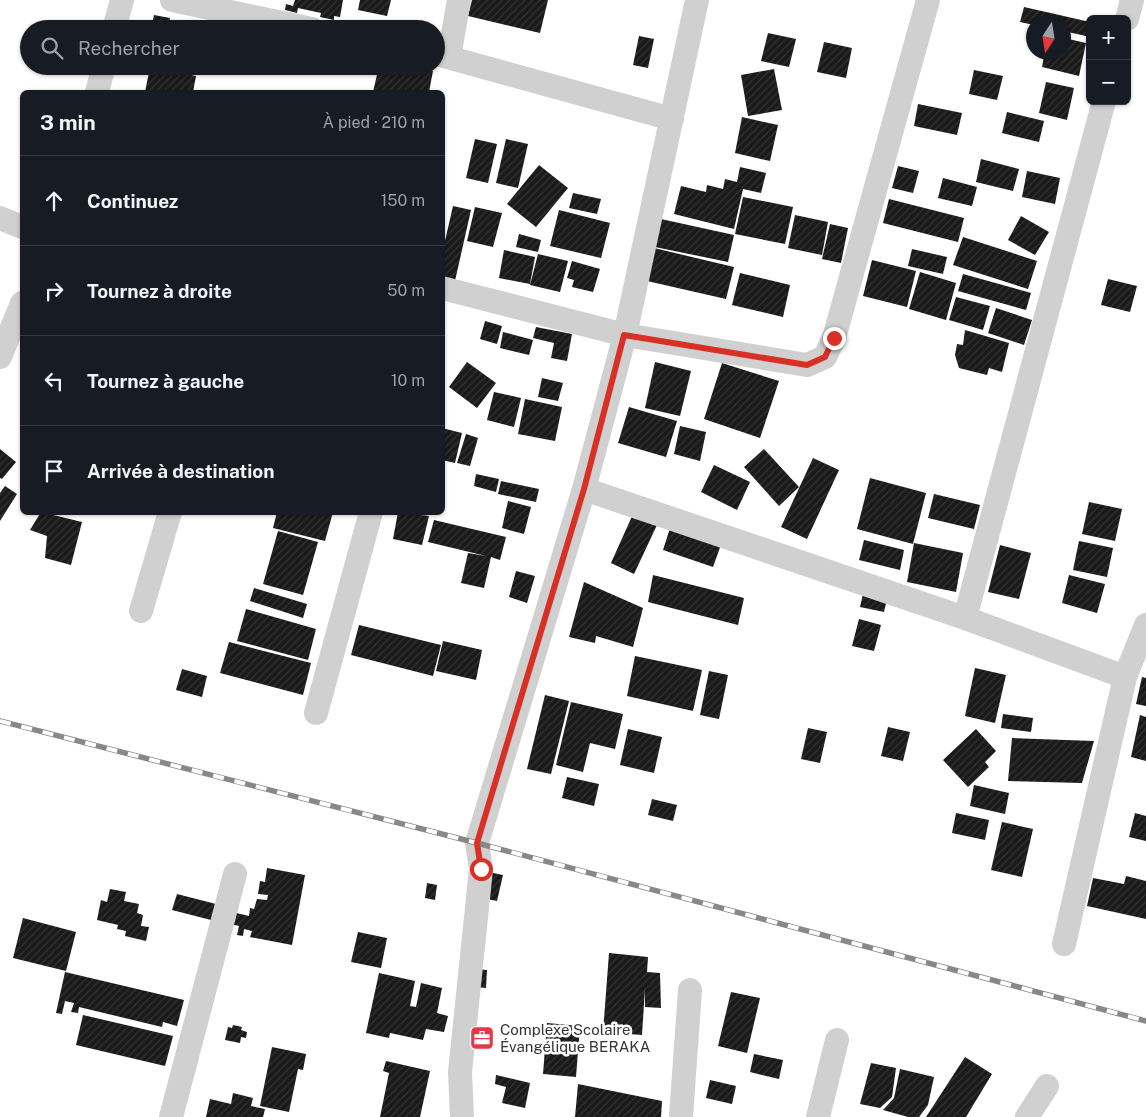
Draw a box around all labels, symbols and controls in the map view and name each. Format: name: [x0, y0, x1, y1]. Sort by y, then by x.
north arrow: [1026, 15, 1071, 60]
map controls: [1086, 15, 1131, 105]
button: +: [1086, 15, 1131, 60]
search box: [20, 20, 445, 75]
icon: search: [38, 34, 66, 62]
text: Rechercher: [78, 37, 180, 59]
button: −: [1086, 60, 1131, 105]
text: 3 min: [40, 110, 96, 135]
text: À pied · 210 m: [323, 113, 425, 132]
icon: ahead: [40, 187, 68, 215]
text: Continuez: [87, 190, 178, 212]
text: 150 m: [381, 191, 425, 210]
icon: right: [40, 277, 68, 305]
text: Tournez à droite: [87, 280, 232, 302]
text: 50 m: [387, 281, 425, 300]
route end: [823, 327, 846, 350]
icon: left: [40, 367, 68, 395]
text: Tournez à gauche: [87, 370, 244, 392]
text: 10 m: [391, 371, 425, 390]
icon: arrive: [40, 457, 68, 485]
text: Arrivée à destination: [87, 460, 275, 482]
route start: [470, 858, 493, 881]
place label: Complexe Scolaire Évangélique BERAKA: [500, 1021, 651, 1055]
office icon: Complexe Scolaire Évangélique BERAKA: [469, 1025, 495, 1051]

